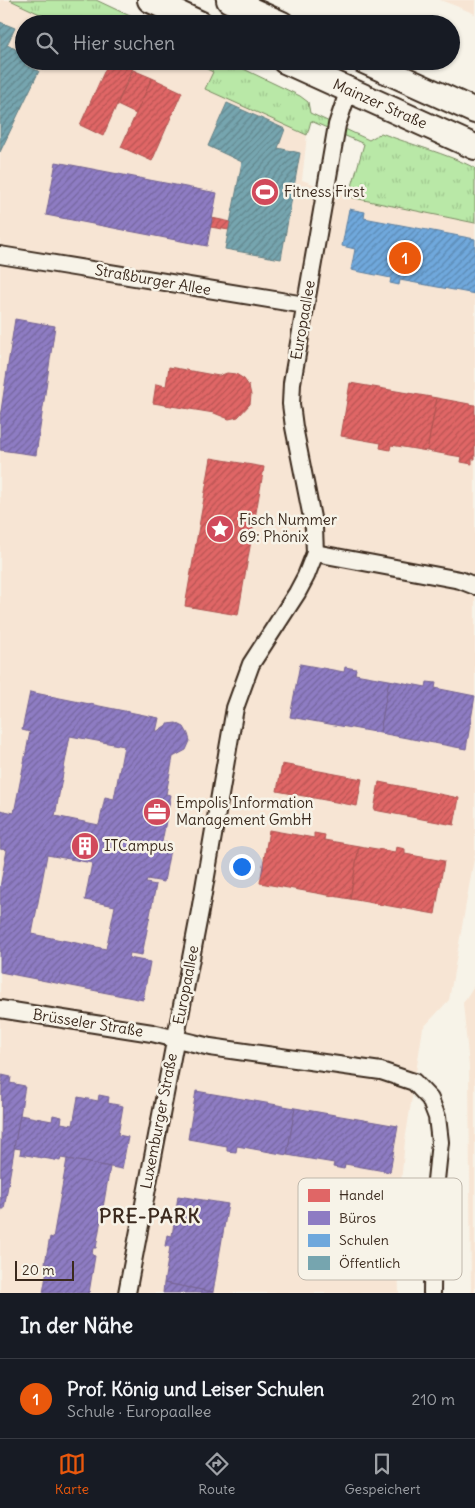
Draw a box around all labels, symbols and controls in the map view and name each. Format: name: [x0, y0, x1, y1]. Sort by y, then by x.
search box: [15, 15, 460, 70]
icon: search: [33, 29, 61, 57]
text: Hier suchen: [73, 31, 175, 55]
street label: Mainzer Straße: [330, 74, 430, 133]
sports icon: Fitness First: [250, 177, 280, 207]
place label: Fitness First: [284, 182, 365, 201]
pin: 1: [389, 239, 421, 277]
street label: Straßburger Allee: [94, 260, 213, 299]
street label: Europaallee: [286, 279, 319, 361]
place label: Fisch Nummer 69: Phönix: [239, 510, 337, 546]
place icon: Fisch Nummer 69: Phönix: [205, 514, 235, 544]
place label: Empolis Information Management GmbH: [176, 793, 314, 829]
office icon: Empolis Information Management GmbH: [142, 797, 172, 827]
building icon: ITCampus: [70, 831, 100, 861]
place label: ITCampus: [104, 836, 174, 855]
your location: [229, 854, 255, 880]
street label: Europaallee: [169, 944, 202, 1026]
street label: Brüsseler Straße: [32, 1004, 145, 1041]
street label: Luxemburger Straße: [136, 1051, 181, 1190]
legend: [298, 1178, 462, 1280]
text: Handel: [339, 1186, 384, 1204]
district label: PRE-PARK: [99, 1203, 201, 1228]
text: Büros: [339, 1209, 376, 1227]
text: Schulen: [339, 1231, 389, 1249]
text: Öffentlich: [339, 1254, 400, 1272]
scale bar: [15, 1258, 74, 1281]
text: 20 m: [22, 1261, 55, 1279]
text: In der Nähe: [20, 1312, 133, 1339]
text: Prof. König und Leiser Schulen: [67, 1377, 324, 1401]
text: 1: [33, 1389, 39, 1409]
text: 210 m: [412, 1389, 455, 1409]
text: Schule · Europaallee: [67, 1401, 212, 1421]
tab: Karte: [55, 1450, 89, 1498]
tab: Route: [198, 1450, 235, 1498]
tab: Gespeichert: [344, 1450, 420, 1498]

